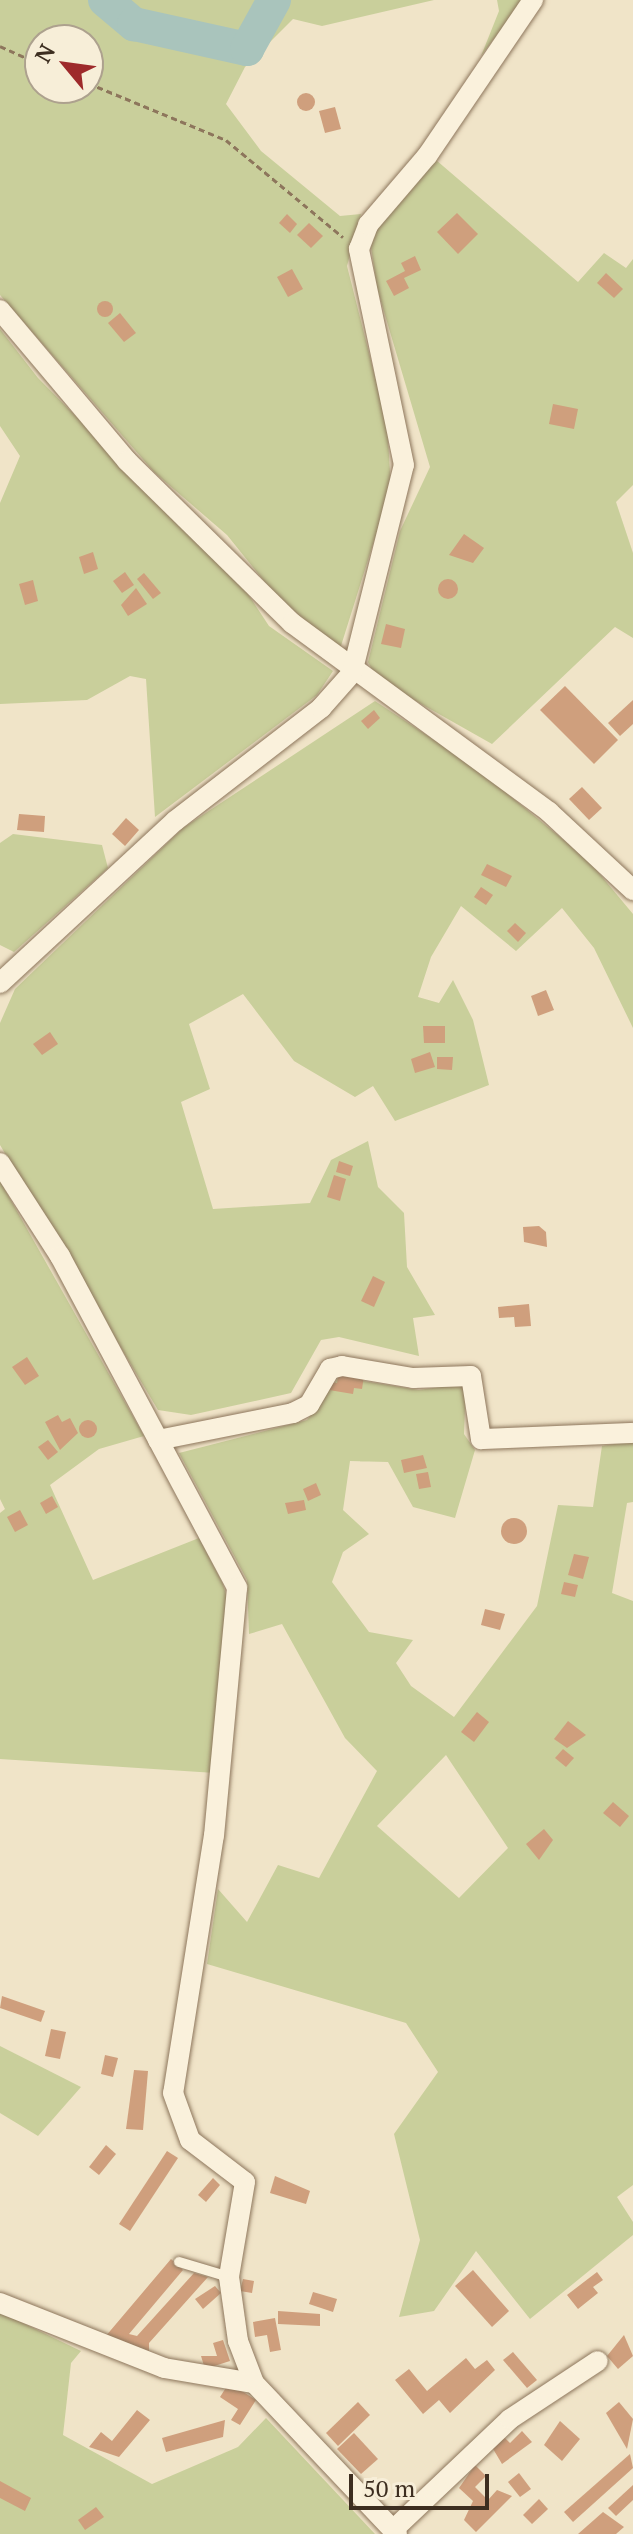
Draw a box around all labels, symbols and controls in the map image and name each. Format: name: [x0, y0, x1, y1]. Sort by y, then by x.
north arrow: [24, 24, 104, 104]
text: N: [28, 39, 61, 67]
scale bar: [353, 2458, 493, 2508]
text: 50 m: [363, 2472, 415, 2504]

